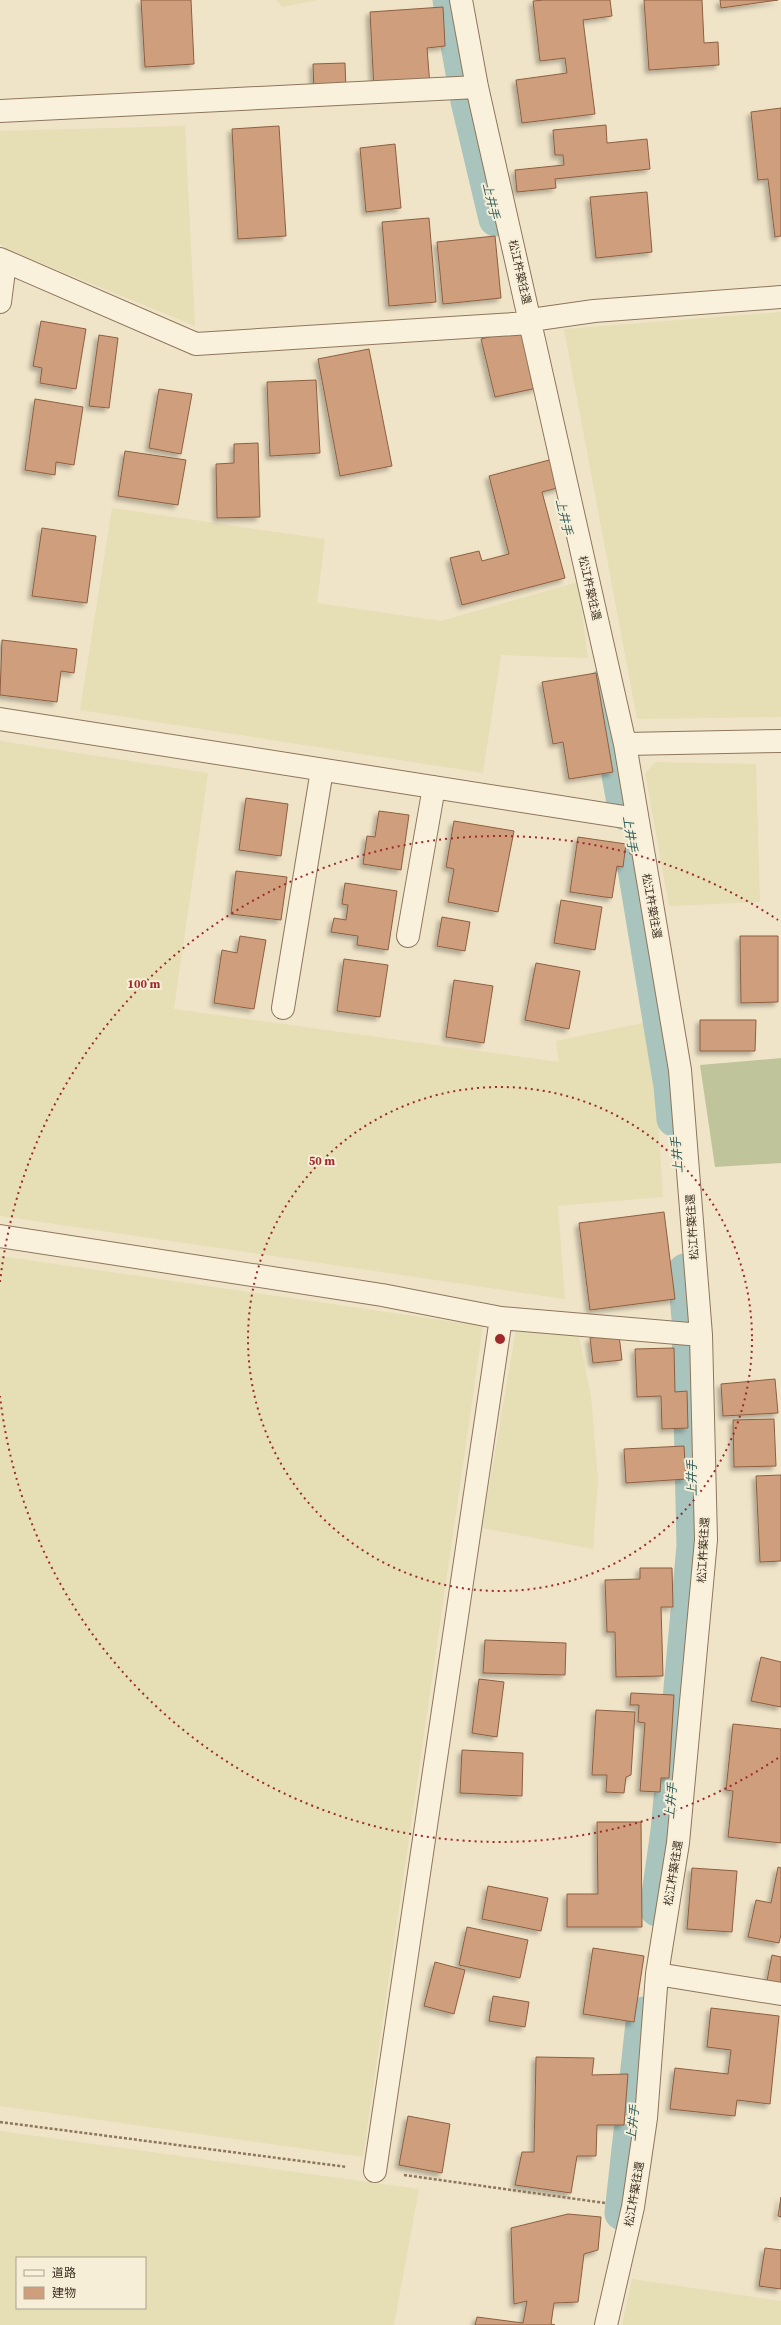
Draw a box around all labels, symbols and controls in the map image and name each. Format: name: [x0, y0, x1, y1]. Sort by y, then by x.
water label: 上井手: [479, 182, 503, 221]
street label: 松江杵築往還: [505, 238, 534, 306]
water label: 上井手: [552, 498, 576, 537]
street label: 松江杵築往還: [575, 554, 604, 622]
water label: 上井手: [619, 815, 641, 854]
street label: 松江杵築往還: [638, 872, 665, 940]
text: 100 m: [128, 976, 161, 992]
water label: 上井手: [668, 1135, 686, 1174]
text: 50 m: [309, 1153, 335, 1169]
street label: 松江杵築往還: [683, 1194, 702, 1260]
centre of rings: [493, 1332, 507, 1346]
water label: 上井手: [684, 1459, 700, 1496]
street label: 松江杵築往還: [694, 1517, 713, 1583]
water label: 上井手: [661, 1781, 681, 1820]
street label: 松江杵築往還: [661, 1839, 686, 1907]
water label: 上井手: [623, 2103, 643, 2142]
street label: 松江杵築往還: [621, 2160, 648, 2228]
legend: [16, 2257, 146, 2309]
text: 道路: [52, 2265, 76, 2281]
text: 建物: [52, 2285, 76, 2301]

